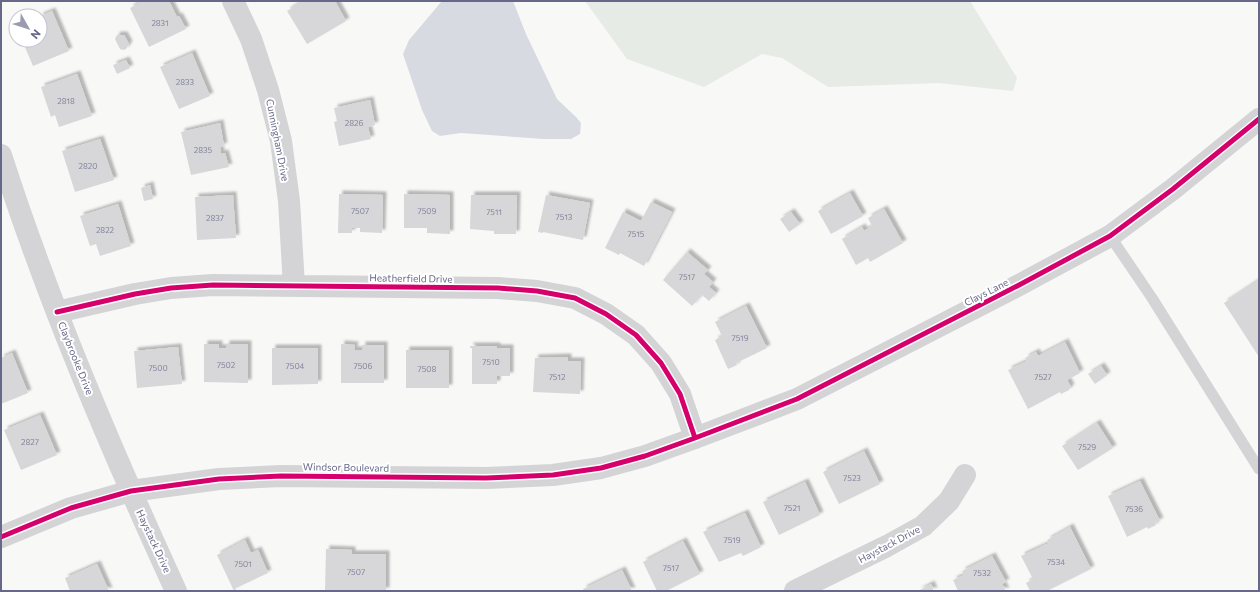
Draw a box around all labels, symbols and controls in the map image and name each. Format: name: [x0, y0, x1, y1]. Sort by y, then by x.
north arrow: [8, 8, 48, 48]
house number: 2831: [151, 18, 169, 28]
text: N: [29, 27, 44, 42]
house number: 2833: [176, 77, 195, 87]
house number: 2818: [57, 96, 75, 106]
street label: Cunningham Drive: [264, 98, 292, 182]
house number: 2826: [345, 118, 363, 128]
house number: 2835: [194, 145, 213, 155]
house number: 2820: [79, 161, 97, 171]
house number: 7507: [351, 206, 369, 216]
house number: 7509: [418, 206, 437, 216]
house number: 7511: [486, 207, 502, 217]
house number: 7513: [556, 212, 573, 222]
house number: 2837: [206, 213, 224, 223]
house number: 2822: [96, 225, 115, 235]
house number: 7515: [628, 229, 645, 239]
street label: Heatherfield Drive: [369, 271, 453, 285]
house number: 7517: [679, 272, 695, 282]
street label: Clays Lane: [962, 276, 1010, 308]
street label: Claybrooke Drive: [56, 320, 96, 396]
house number: 7519: [731, 333, 749, 343]
house number: 7510: [482, 357, 500, 367]
house number: 7502: [217, 360, 236, 370]
house number: 7504: [286, 361, 305, 371]
house number: 7506: [354, 361, 373, 371]
house number: 7500: [148, 363, 168, 373]
house number: 7508: [418, 364, 437, 374]
house number: 7512: [549, 372, 566, 382]
house number: 7527: [1034, 372, 1052, 382]
house number: 2827: [21, 437, 39, 447]
house number: 7529: [1078, 442, 1096, 452]
street label: Windsor Boulevard: [303, 460, 389, 474]
house number: 7523: [843, 473, 861, 483]
house number: 7521: [784, 503, 800, 513]
house number: 7536: [1125, 504, 1143, 514]
street label: Haystack Drive: [134, 508, 174, 574]
street label: Haystack Drive: [856, 523, 922, 565]
house number: 7519: [723, 535, 741, 545]
house number: 7534: [1047, 557, 1065, 567]
house number: 7501: [234, 559, 252, 569]
house number: 7517: [663, 563, 679, 573]
house number: 7507: [347, 567, 365, 577]
house number: 7532: [973, 568, 991, 578]

